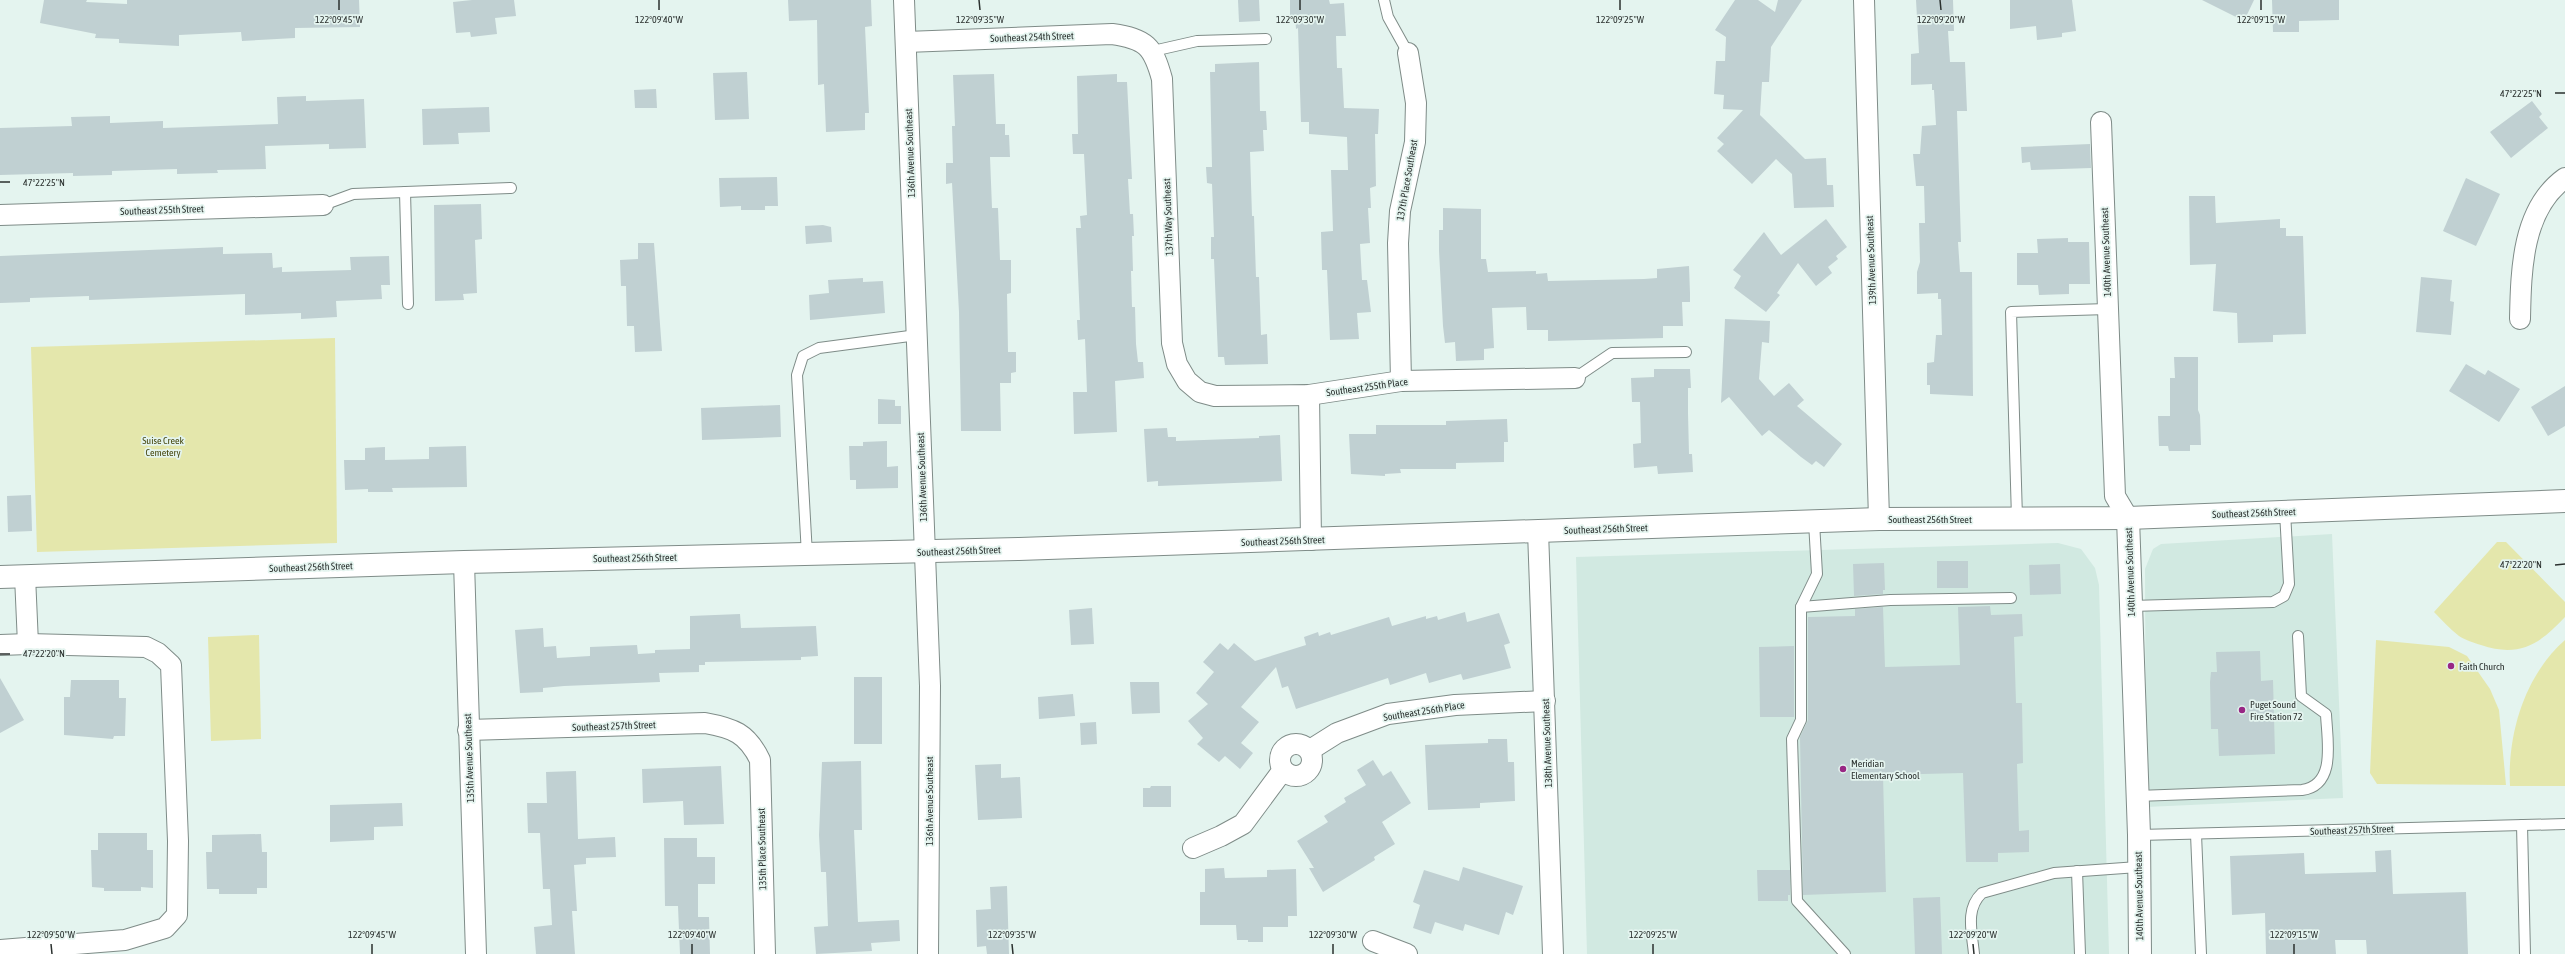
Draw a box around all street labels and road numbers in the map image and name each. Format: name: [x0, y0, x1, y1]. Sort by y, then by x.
street label: Southeast 254th Street: [990, 30, 1074, 44]
street label: 136th Avenue Southeast: [903, 108, 917, 198]
street label: 137th Place Southeast: [1394, 139, 1420, 221]
street label: 137th Way Southeast: [1161, 178, 1175, 256]
street label: Southeast 255th Street: [120, 203, 204, 217]
street label: 140th Avenue Southeast: [2099, 207, 2113, 297]
street label: 139th Avenue Southeast: [1864, 215, 1878, 305]
street label: Southeast 255th Place: [1326, 376, 1409, 398]
street label: 136th Avenue Southeast: [915, 432, 929, 522]
street label: Southeast 256th Street: [2212, 506, 2296, 520]
street label: Southeast 256th Street: [1888, 514, 1972, 525]
street label: Southeast 256th Street: [1564, 522, 1648, 536]
street label: 140th Avenue Southeast: [2123, 527, 2137, 617]
street label: Southeast 256th Street: [1241, 534, 1325, 548]
street label: Southeast 256th Street: [917, 544, 1001, 558]
street label: Southeast 256th Street: [593, 552, 677, 564]
street label: Southeast 256th Street: [269, 560, 353, 574]
street label: 138th Avenue Southeast: [1540, 698, 1554, 788]
street label: Southeast 256th Place: [1383, 699, 1466, 723]
street label: 135th Avenue Southeast: [462, 713, 476, 803]
street label: Southeast 257th Street: [572, 719, 656, 733]
street label: 136th Avenue Southeast: [924, 756, 935, 846]
street label: 135th Place Southeast: [756, 808, 768, 890]
street label: Southeast 257th Street: [2310, 823, 2394, 837]
street label: 140th Avenue Southeast: [2133, 851, 2145, 941]

